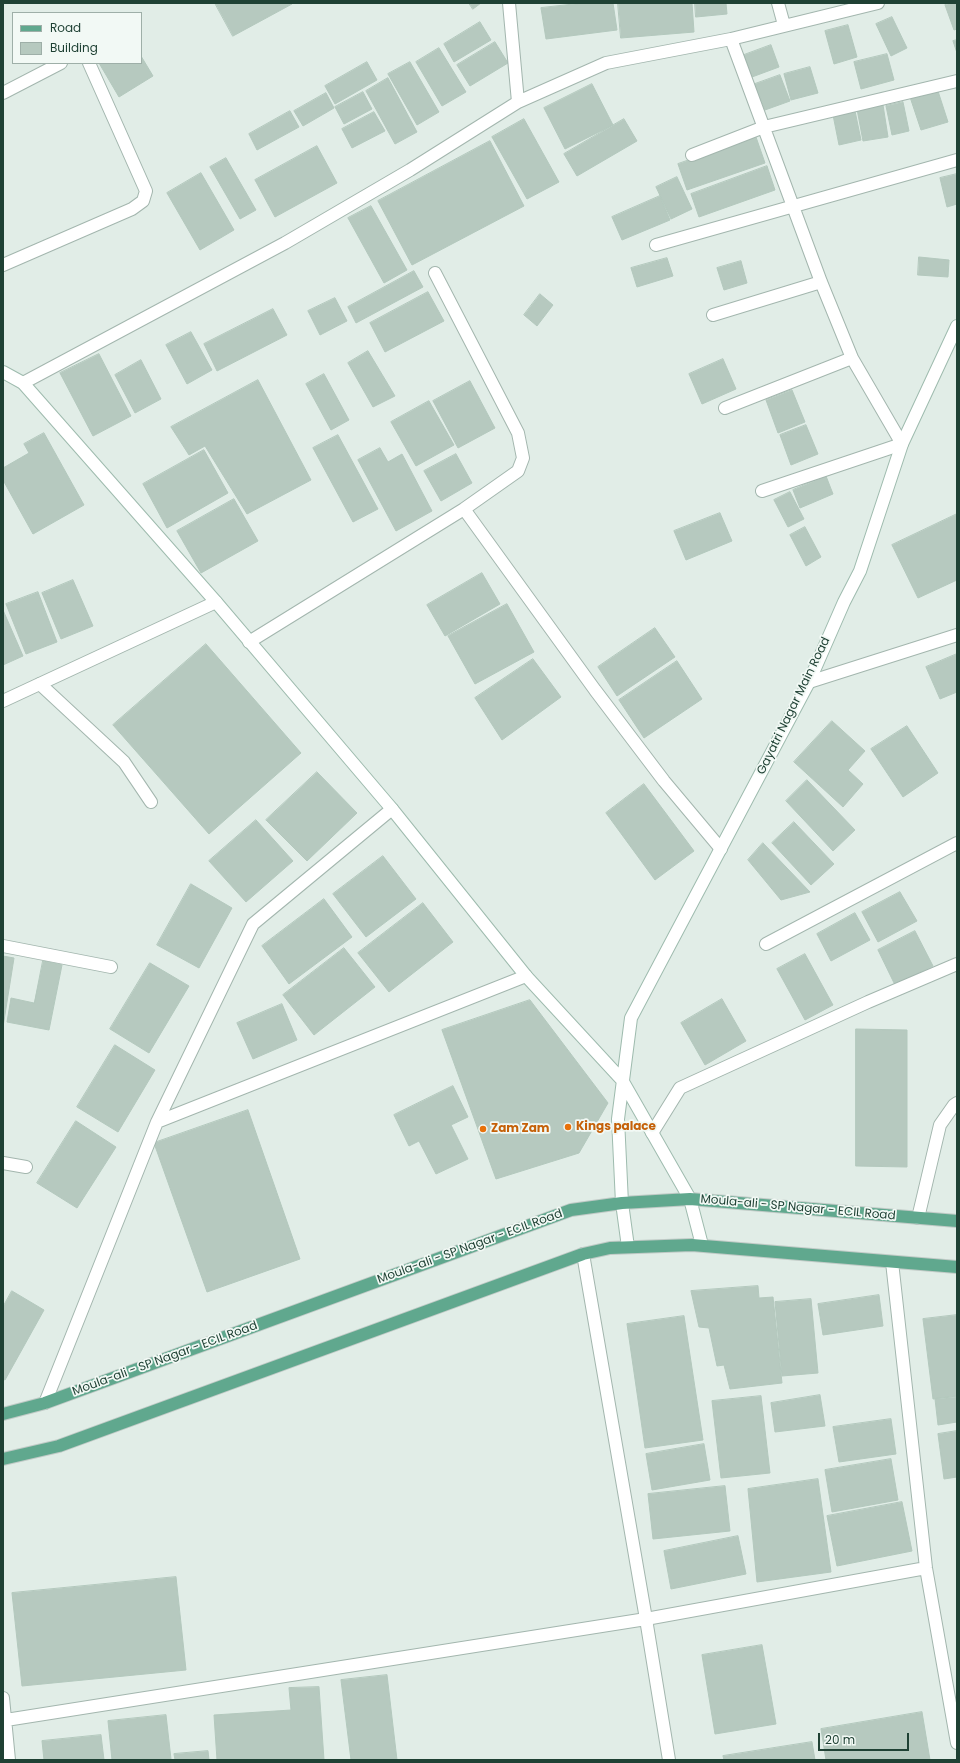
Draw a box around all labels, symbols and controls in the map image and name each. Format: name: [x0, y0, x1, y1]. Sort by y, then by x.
legend: [12, 12, 142, 64]
text: Road: [50, 19, 81, 36]
text: Building: [50, 39, 98, 56]
street label: Gayatri Nagar Main Road: [754, 635, 834, 777]
place label: Kings palace: [576, 1120, 656, 1134]
place label: Zam Zam: [491, 1122, 550, 1136]
marker: Kings palace: [563, 1122, 573, 1132]
marker: Zam Zam: [478, 1124, 488, 1134]
street label: Moula-ali - SP Nagar - ECIL Road: [700, 1192, 896, 1224]
street label: Moula-ali - SP Nagar - ECIL Road: [376, 1207, 564, 1287]
street label: Moula-ali - SP Nagar - ECIL Road: [71, 1319, 259, 1399]
scale bar: [820, 1725, 911, 1751]
text: 20 m: [825, 1731, 855, 1748]

